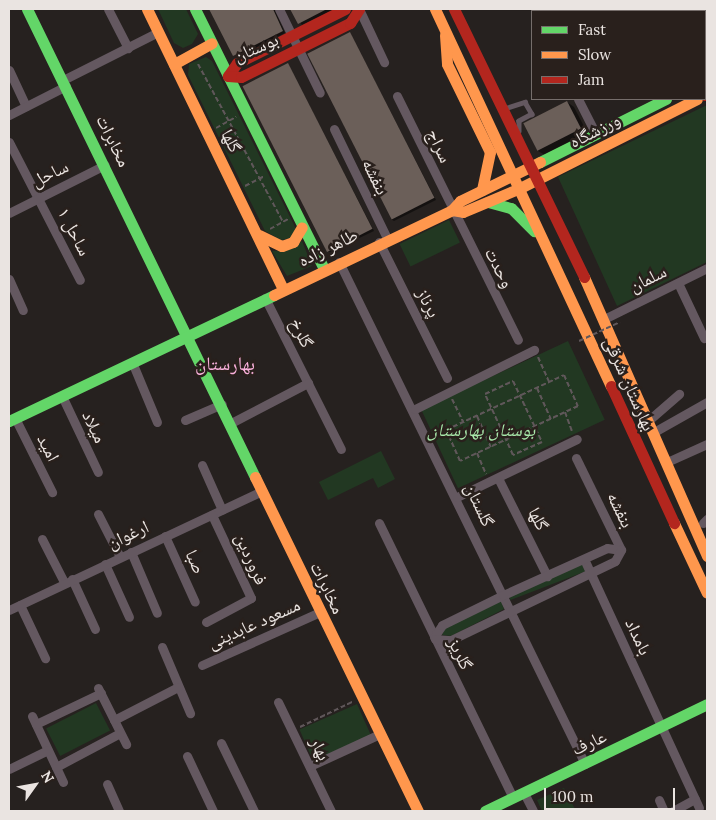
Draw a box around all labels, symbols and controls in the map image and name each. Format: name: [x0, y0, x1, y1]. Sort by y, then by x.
legend: [531, 10, 706, 100]
text: Fast: [578, 20, 606, 39]
street label: بوستان: [230, 29, 282, 67]
text: Slow: [578, 45, 611, 64]
text: Jam: [578, 70, 605, 89]
street label: ورزشگاه: [566, 109, 624, 153]
street label: مخابرات: [91, 111, 135, 171]
street label: گلها: [216, 126, 246, 156]
street label: سراج: [422, 126, 456, 166]
street label: ساحل: [28, 156, 72, 192]
street label: بنفشه: [357, 156, 393, 198]
street label: ساحل ۱: [53, 204, 95, 260]
street label: طاهر زاده: [295, 224, 361, 272]
street label: وحدت: [480, 244, 518, 292]
street label: سلمان: [626, 261, 670, 297]
street label: پرناز: [412, 285, 444, 321]
street label: گلرخ: [284, 314, 318, 352]
street label: بهارستان شرقی: [599, 334, 659, 434]
district label: بهارستان: [195, 353, 255, 375]
street label: میلاد: [77, 407, 111, 447]
park label: بوستان بهارستان: [427, 419, 535, 441]
street label: امید: [32, 431, 64, 465]
street label: گلستان: [460, 480, 498, 530]
street label: بنفشه: [602, 489, 638, 531]
street label: گلها: [523, 504, 553, 534]
street label: ارغوان: [104, 516, 152, 554]
street label: فروردین: [230, 530, 272, 588]
street label: صبا: [180, 547, 210, 577]
street label: مخابرات: [305, 558, 349, 618]
street label: مسعود عابدینی: [204, 594, 304, 654]
street label: بامداد: [620, 615, 656, 659]
street label: گلریز: [443, 635, 477, 673]
street label: عارف: [568, 726, 610, 760]
street label: بهار: [305, 734, 335, 764]
north arrow: [10, 760, 60, 810]
text: N: [37, 768, 58, 786]
scale bar: [546, 778, 677, 810]
text: 100 m: [552, 787, 593, 806]

